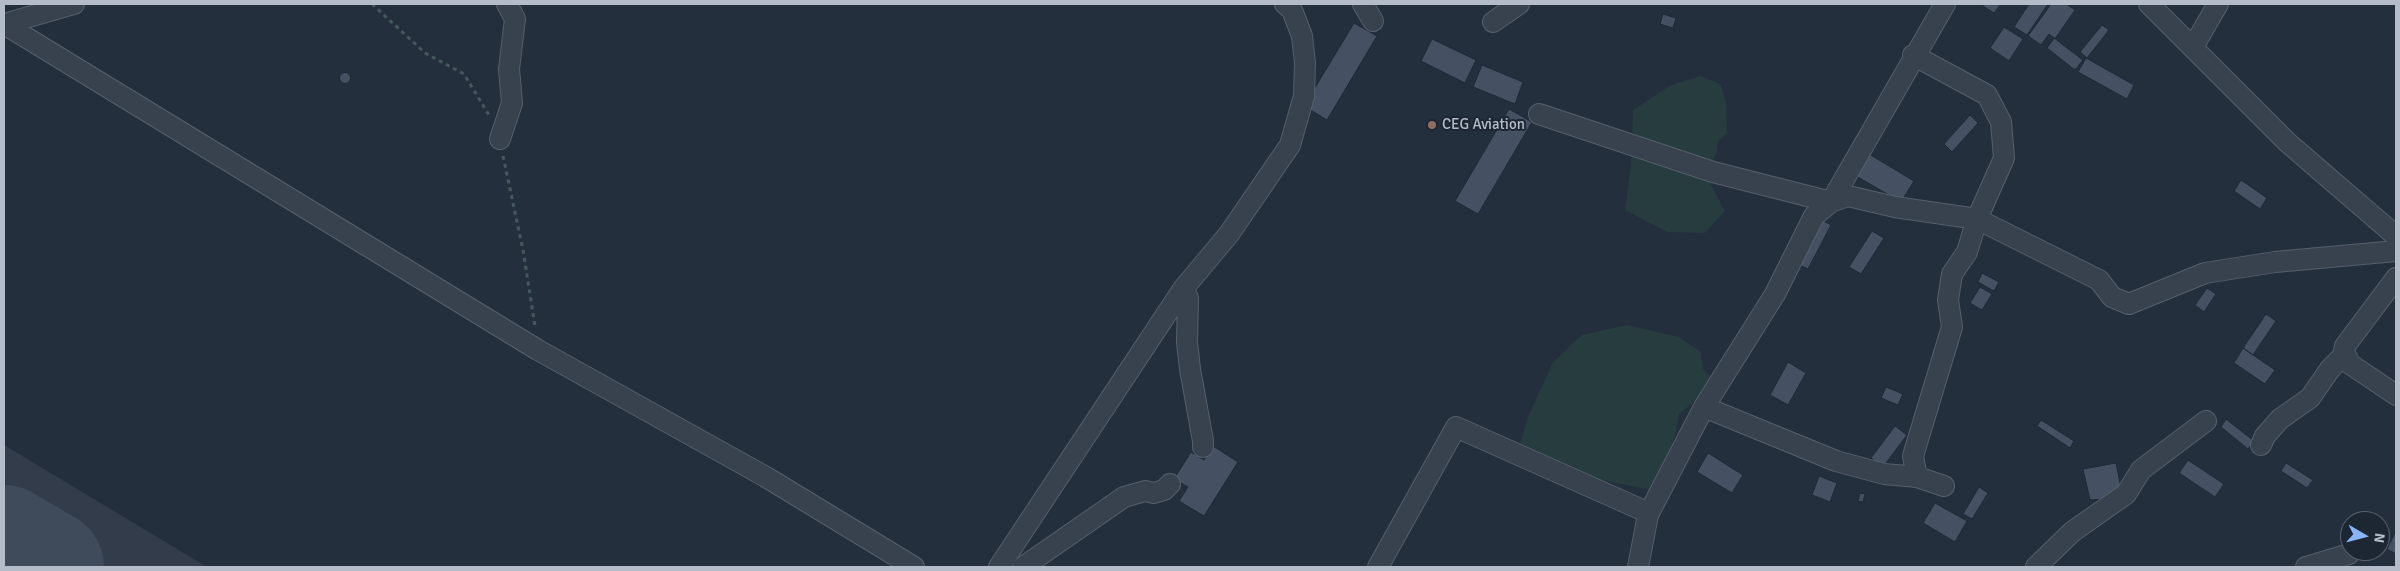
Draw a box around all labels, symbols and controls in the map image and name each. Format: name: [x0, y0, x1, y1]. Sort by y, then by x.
place label: CEG Aviation: [1442, 116, 1525, 134]
marker: CEG Aviation: [1426, 119, 1438, 131]
north arrow: [2340, 511, 2390, 561]
text: N: [2370, 532, 2388, 544]

